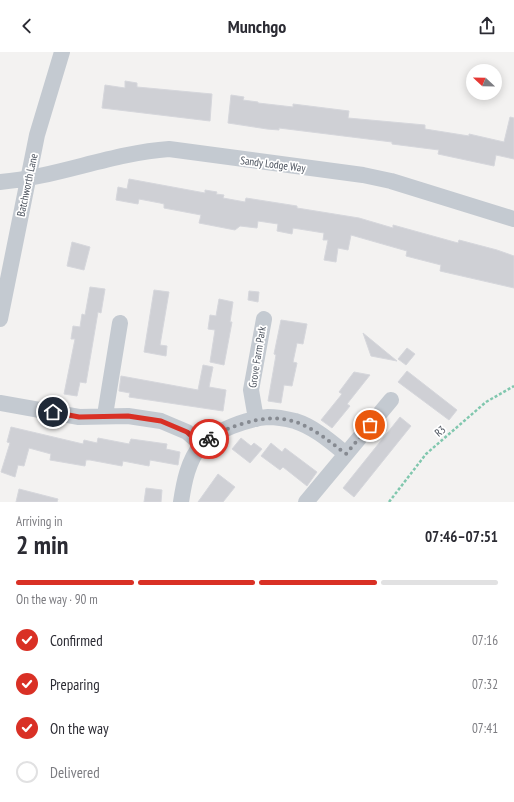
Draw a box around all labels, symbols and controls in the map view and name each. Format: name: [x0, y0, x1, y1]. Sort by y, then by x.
icon: back: [16, 15, 38, 37]
text: Munchgo: [228, 15, 286, 38]
icon: share: [476, 15, 498, 37]
north arrow: [466, 64, 502, 100]
map controls: [466, 64, 502, 100]
street label: Batchworth Lane: [13, 152, 41, 218]
street label: Sandy Lodge Way: [240, 153, 307, 175]
street label: Grove Farm Park: [245, 325, 269, 389]
pin: [36, 395, 70, 429]
icon: home: [42, 401, 64, 423]
pin: [353, 408, 387, 442]
icon: bag: [359, 414, 381, 436]
courier: [189, 419, 229, 459]
street label: R3: [432, 422, 448, 440]
icon: bike: [198, 428, 220, 450]
text: Arriving in: [16, 513, 63, 530]
text: 07:46–07:51: [425, 527, 498, 546]
text: 2 min: [16, 528, 69, 561]
text: On the way · 90 m: [16, 591, 98, 608]
icon: check: [16, 629, 38, 651]
text: Confirmed: [50, 631, 103, 650]
text: 07:16: [472, 632, 498, 649]
icon: check: [16, 673, 38, 695]
text: Preparing: [50, 675, 100, 694]
text: 07:32: [472, 676, 498, 693]
icon: check: [16, 717, 38, 739]
text: On the way: [50, 719, 109, 738]
text: 07:41: [472, 720, 498, 737]
text: Delivered: [50, 763, 100, 782]

